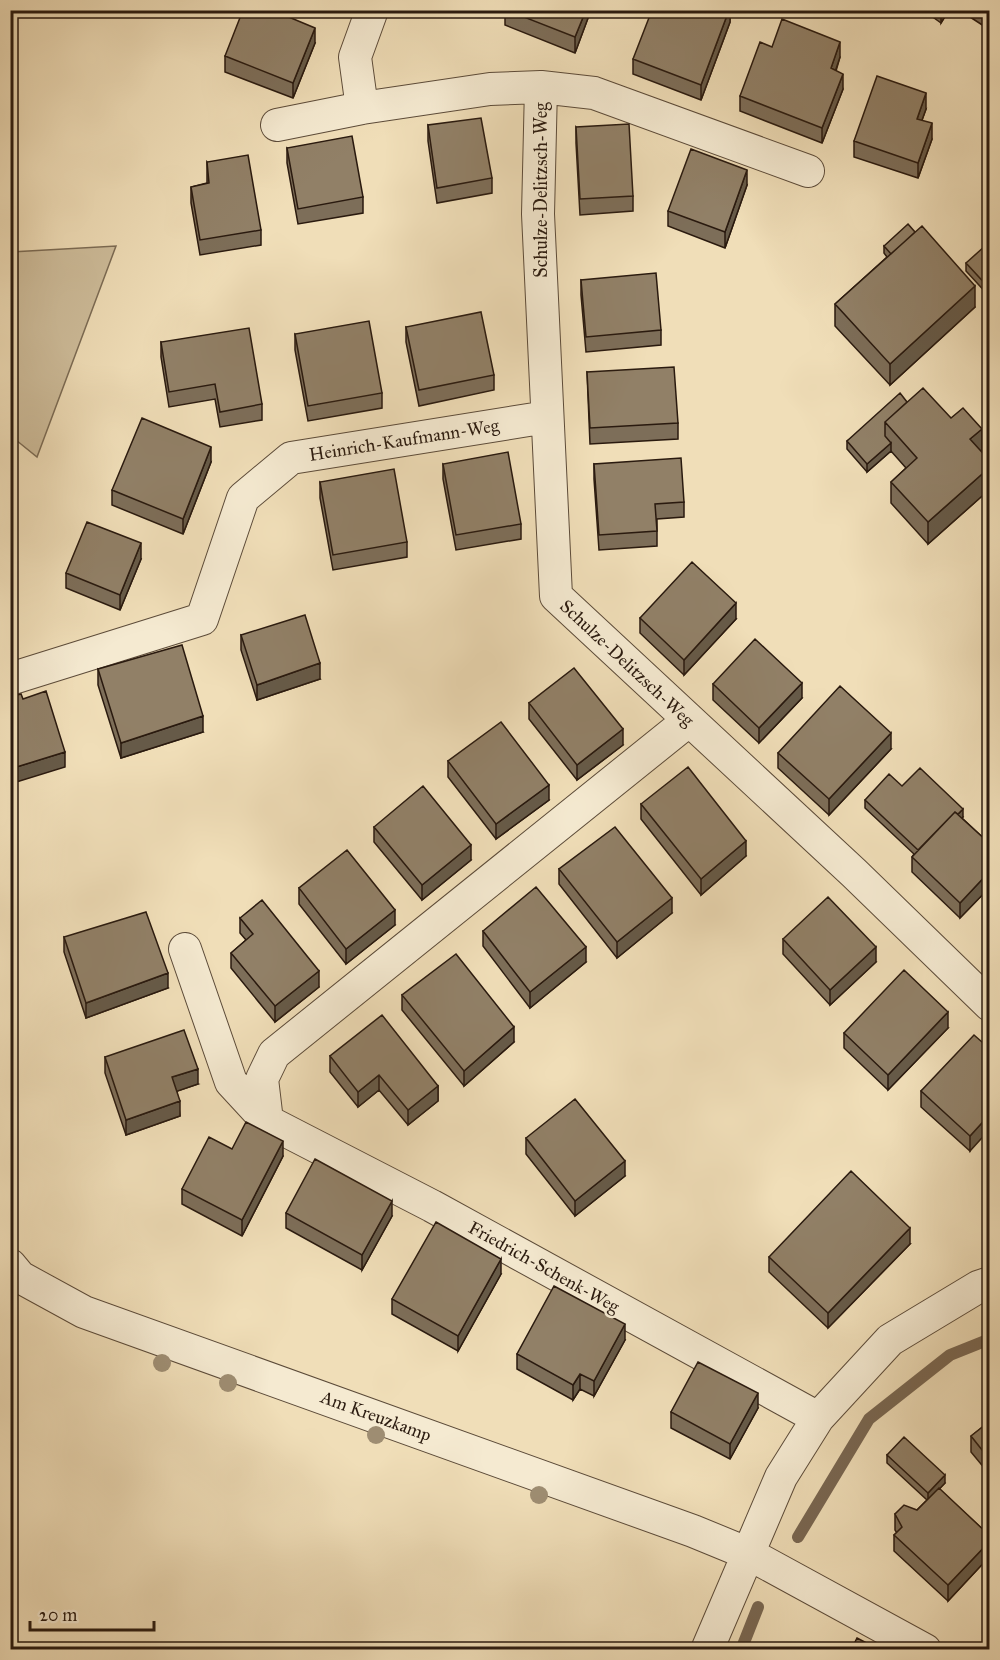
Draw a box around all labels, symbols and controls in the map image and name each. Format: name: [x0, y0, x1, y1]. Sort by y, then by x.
street label: Schulze-Delitzsch-Weg: [530, 102, 553, 278]
street label: Heinrich-Kaufmann-Weg: [307, 414, 501, 467]
street label: Schulze-Delitzsch-Weg: [555, 595, 699, 732]
street label: Friedrich-Schenk-Weg: [464, 1216, 624, 1319]
street label: Am Kreuzkamp: [317, 1385, 434, 1446]
scale bar: [30, 1594, 154, 1632]
text: 20 m: [39, 1604, 77, 1626]

